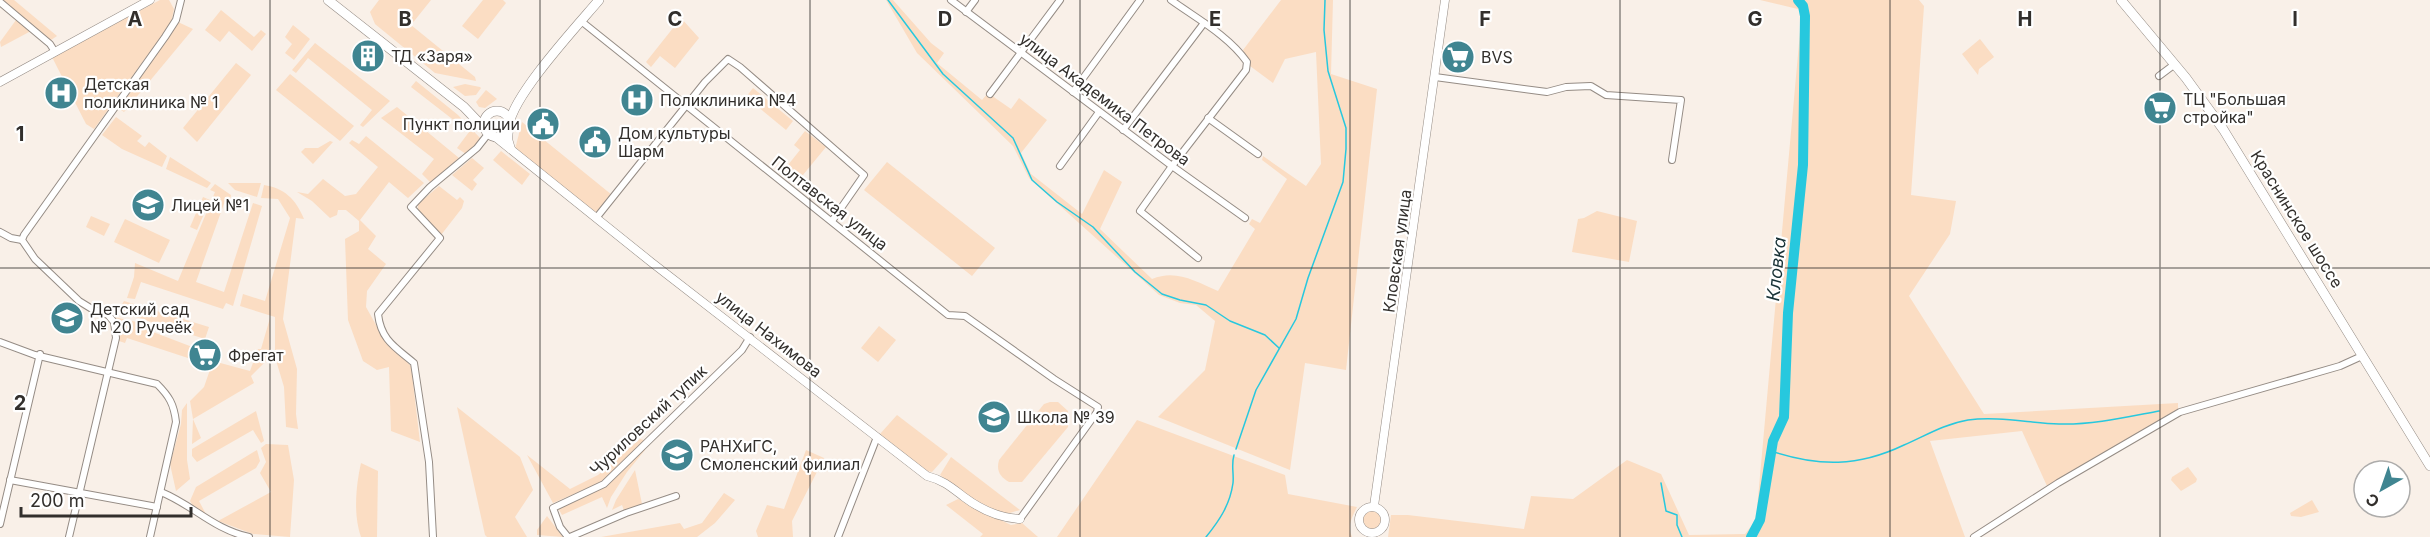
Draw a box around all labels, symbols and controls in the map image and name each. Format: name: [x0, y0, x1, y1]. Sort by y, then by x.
text: A: [128, 7, 143, 31]
text: B: [398, 7, 412, 31]
text: C: [668, 7, 682, 31]
text: D: [938, 7, 952, 31]
text: E: [1209, 7, 1221, 31]
text: F: [1479, 7, 1491, 31]
text: G: [1747, 7, 1763, 31]
text: H: [2018, 7, 2032, 31]
text: I: [2292, 7, 2298, 31]
street label: улица Академика Петрова: [1016, 28, 1194, 170]
building icon: ТД «Заря»: [350, 38, 386, 74]
supermarket icon: BVS: [1440, 39, 1476, 75]
place label: ТД «Заря»: [391, 46, 473, 66]
place label: BVS: [1481, 47, 1513, 67]
place label: Детская поликлиника № 1: [84, 74, 219, 112]
hospital icon: Детская поликлиника № 1: [43, 75, 79, 111]
hospital icon: Поликлиника №4: [619, 82, 655, 118]
place label: ТЦ "Большая стройка": [2183, 89, 2286, 127]
place label: Поликлиника №4: [660, 90, 796, 110]
supermarket icon: ТЦ "Большая стройка": [2142, 90, 2178, 126]
public building icon: Пункт полиции: [525, 106, 561, 142]
place label: Пункт полиции: [403, 114, 520, 134]
text: 1: [16, 122, 24, 146]
place label: Дом культуры Шарм: [618, 123, 731, 161]
public building icon: Дом культуры Шарм: [577, 124, 613, 160]
street label: Краснинское шоссе: [2247, 147, 2347, 291]
street label: Полтавская улица: [768, 151, 892, 255]
school or university icon: Лицей №1: [130, 187, 166, 223]
street label: Кловская улица: [1378, 188, 1416, 314]
place label: Лицей №1: [171, 195, 249, 215]
water label: Кловка: [1762, 236, 1790, 302]
street label: улица Нахимова: [712, 286, 826, 382]
place label: Детский сад № 20 Ручеёк: [90, 299, 192, 337]
school or university icon: Детский сад № 20 Ручеёк: [49, 300, 85, 336]
supermarket icon: Фрегат: [187, 337, 223, 373]
place label: Фрегат: [228, 345, 284, 365]
street label: Чуриловский тупик: [585, 360, 711, 479]
text: 2: [14, 391, 26, 415]
school or university icon: Школа № 39: [976, 399, 1012, 435]
place label: Школа № 39: [1017, 407, 1115, 427]
place label: РАНХиГС, Смоленский филиал: [700, 436, 860, 474]
school or university icon: РАНХиГС, Смоленский филиал: [659, 437, 695, 473]
north arrow: [2352, 459, 2412, 519]
scale bar: [21, 480, 190, 518]
text: С: [2361, 489, 2383, 512]
text: 200 m: [30, 490, 85, 511]

